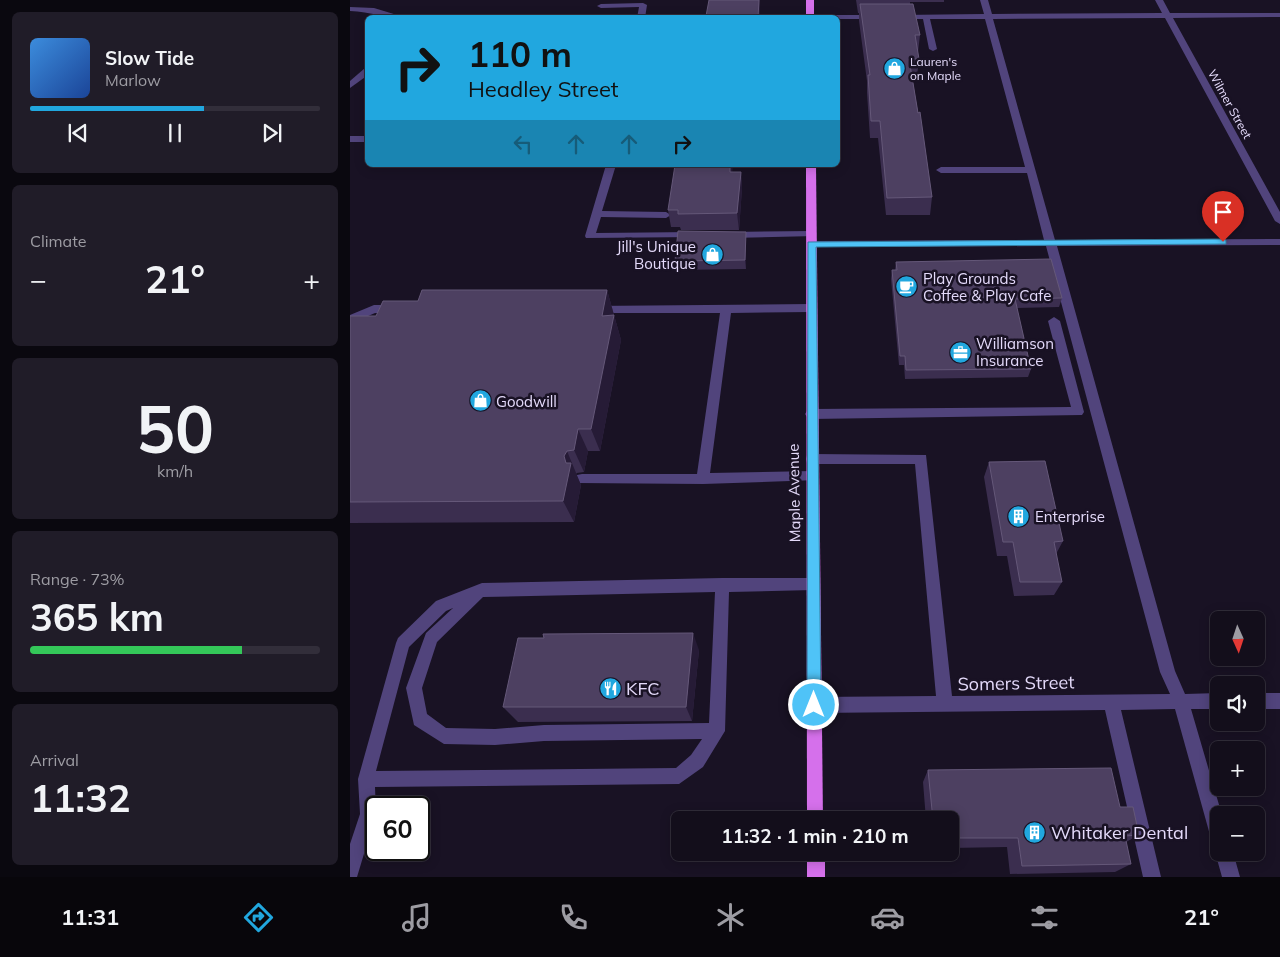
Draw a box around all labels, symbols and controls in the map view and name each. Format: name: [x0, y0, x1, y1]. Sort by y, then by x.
text: 110 m: [468, 32, 572, 76]
icon: right: [385, 35, 450, 100]
text: Slow Tide: [105, 46, 194, 70]
place label: Lauren's on Maple: [910, 54, 961, 83]
shop icon: Lauren's on Maple: [882, 56, 906, 80]
street label: Wilmer Street: [1205, 67, 1255, 141]
text: Marlow: [105, 70, 161, 90]
text: Headley Street: [468, 75, 619, 103]
icon: previous: [64, 119, 92, 147]
icon: pause: [161, 119, 189, 147]
icon: next: [258, 119, 286, 147]
icon: left: [509, 130, 537, 158]
icon: ahead: [562, 130, 590, 158]
icon: ahead: [615, 130, 643, 158]
icon: right: [668, 130, 696, 158]
pin: [1202, 191, 1244, 242]
icon: arrive: [1209, 198, 1237, 226]
text: Climate: [30, 231, 86, 251]
place label: Jill's Unique Boutique: [617, 237, 696, 273]
shop icon: Jill's Unique Boutique: [700, 243, 724, 267]
text: 21°: [145, 255, 205, 303]
text: −: [30, 262, 47, 297]
text: +: [303, 262, 320, 297]
place label: Play Grounds Coffee & Play Cafe: [923, 269, 1051, 305]
cafe icon: Play Grounds Coffee & Play Cafe: [895, 275, 919, 299]
place label: Williamson Insurance: [976, 334, 1054, 370]
office icon: Williamson Insurance: [948, 340, 972, 364]
text: 50: [136, 388, 214, 469]
shop icon: Goodwill: [468, 389, 492, 413]
place label: Goodwill: [496, 392, 557, 411]
street label: Maple Avenue: [784, 443, 804, 543]
text: km/h: [157, 461, 193, 481]
building icon: Enterprise: [1007, 504, 1031, 528]
place label: Enterprise: [1035, 507, 1105, 526]
text: Range · 73%: [30, 569, 125, 589]
text: 365 km: [30, 593, 164, 641]
north arrow: [1210, 611, 1265, 666]
map controls: [1210, 611, 1265, 861]
street label: Somers Street: [957, 670, 1075, 696]
restaurant icon: KFC: [598, 676, 622, 700]
button: sound: [1210, 676, 1265, 731]
place label: KFC: [626, 677, 660, 700]
position arrow: [787, 678, 839, 730]
button: +: [1210, 741, 1265, 796]
text: Arrival: [30, 750, 79, 770]
text: 11:32: [30, 774, 131, 822]
speed limit sign: 60: [365, 796, 430, 861]
button: −: [1210, 806, 1265, 861]
building icon: Whitaker Dental: [1023, 820, 1047, 844]
place label: Whitaker Dental: [1051, 821, 1188, 844]
text: 11:32 · 1 min · 210 m: [721, 824, 909, 848]
icon: directions: [241, 900, 276, 935]
icon: music: [399, 900, 434, 935]
icon: phone: [556, 900, 591, 935]
icon: climate: [713, 900, 748, 935]
icon: car: [870, 900, 905, 935]
icon: filters: [1027, 900, 1062, 935]
text: 11:31: [61, 903, 119, 931]
text: 21°: [1184, 903, 1219, 931]

